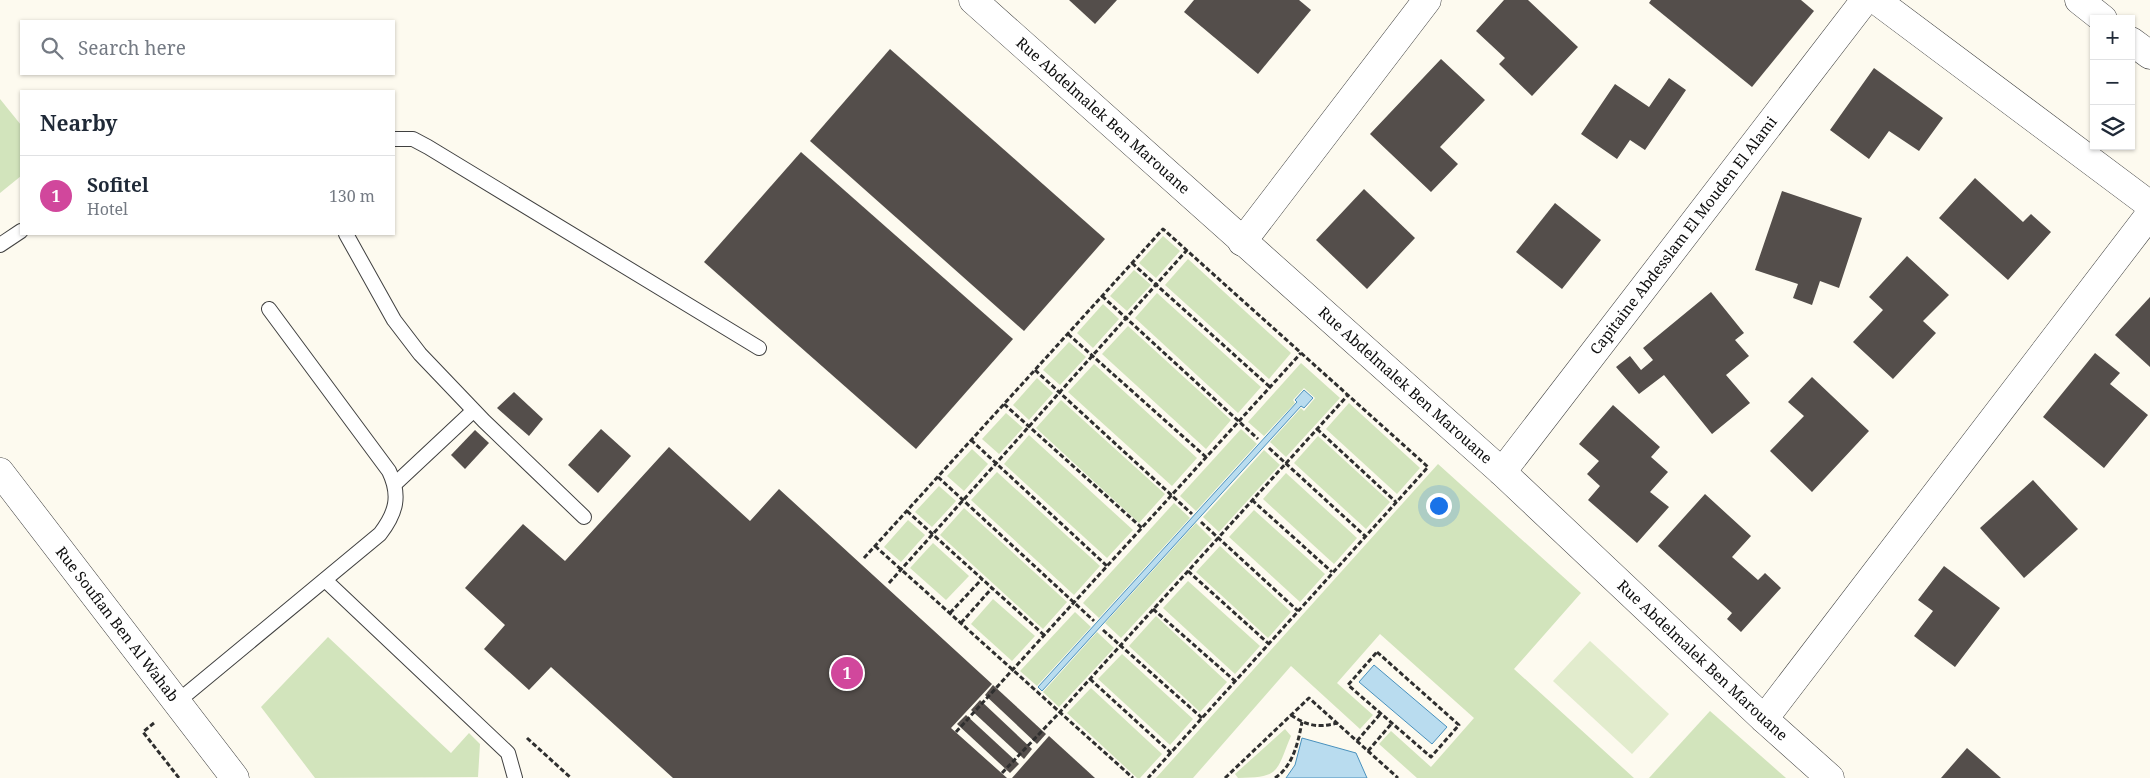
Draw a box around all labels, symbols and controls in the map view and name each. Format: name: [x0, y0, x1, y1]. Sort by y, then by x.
map controls: [2090, 15, 2135, 150]
button: +: [2090, 15, 2135, 60]
search box: [20, 20, 395, 75]
street label: Rue Abdelmalek Ben Marouane: [1012, 32, 1195, 198]
icon: search: [38, 34, 66, 62]
text: Search here: [78, 35, 186, 61]
button: −: [2090, 60, 2135, 105]
button: layers: [2090, 105, 2135, 150]
text: Nearby: [40, 109, 118, 137]
street label: Capitaine Abdesslam El Mouden El Alami: [1585, 112, 1781, 358]
text: Sofitel: [87, 172, 149, 198]
text: 1: [51, 185, 61, 207]
text: 130 m: [329, 185, 375, 207]
text: Hotel: [87, 198, 128, 220]
street label: Rue Abdelmalek Ben Marouane: [1315, 302, 1497, 468]
your location: [1426, 493, 1452, 519]
street label: Rue Soufian Ben Al Wahab: [52, 542, 184, 705]
street label: Rue Abdelmalek Ben Marouane: [1614, 575, 1792, 744]
pin: 1: [831, 654, 863, 692]

